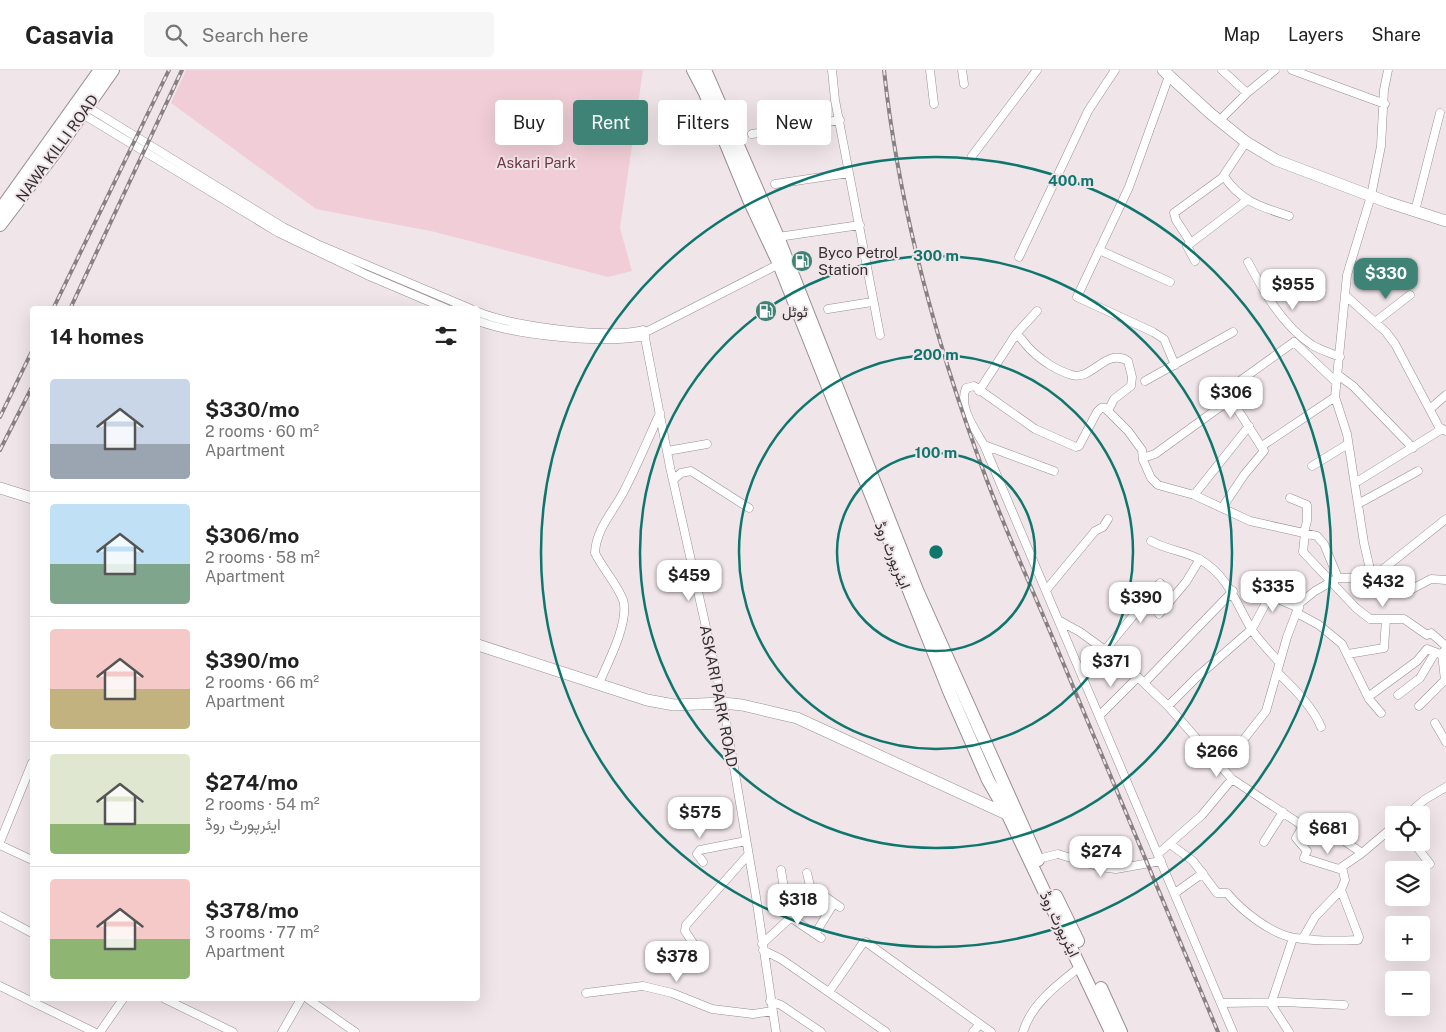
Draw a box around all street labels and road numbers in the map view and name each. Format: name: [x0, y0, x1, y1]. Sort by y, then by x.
street label: NAWA KILLI ROAD: [12, 91, 102, 205]
street label: ایئرپورٹ روڈ: [870, 519, 914, 592]
street label: ASKARI PARK ROAD: [697, 624, 741, 768]
street label: ایئرپورٹ روڈ: [1035, 888, 1083, 960]

